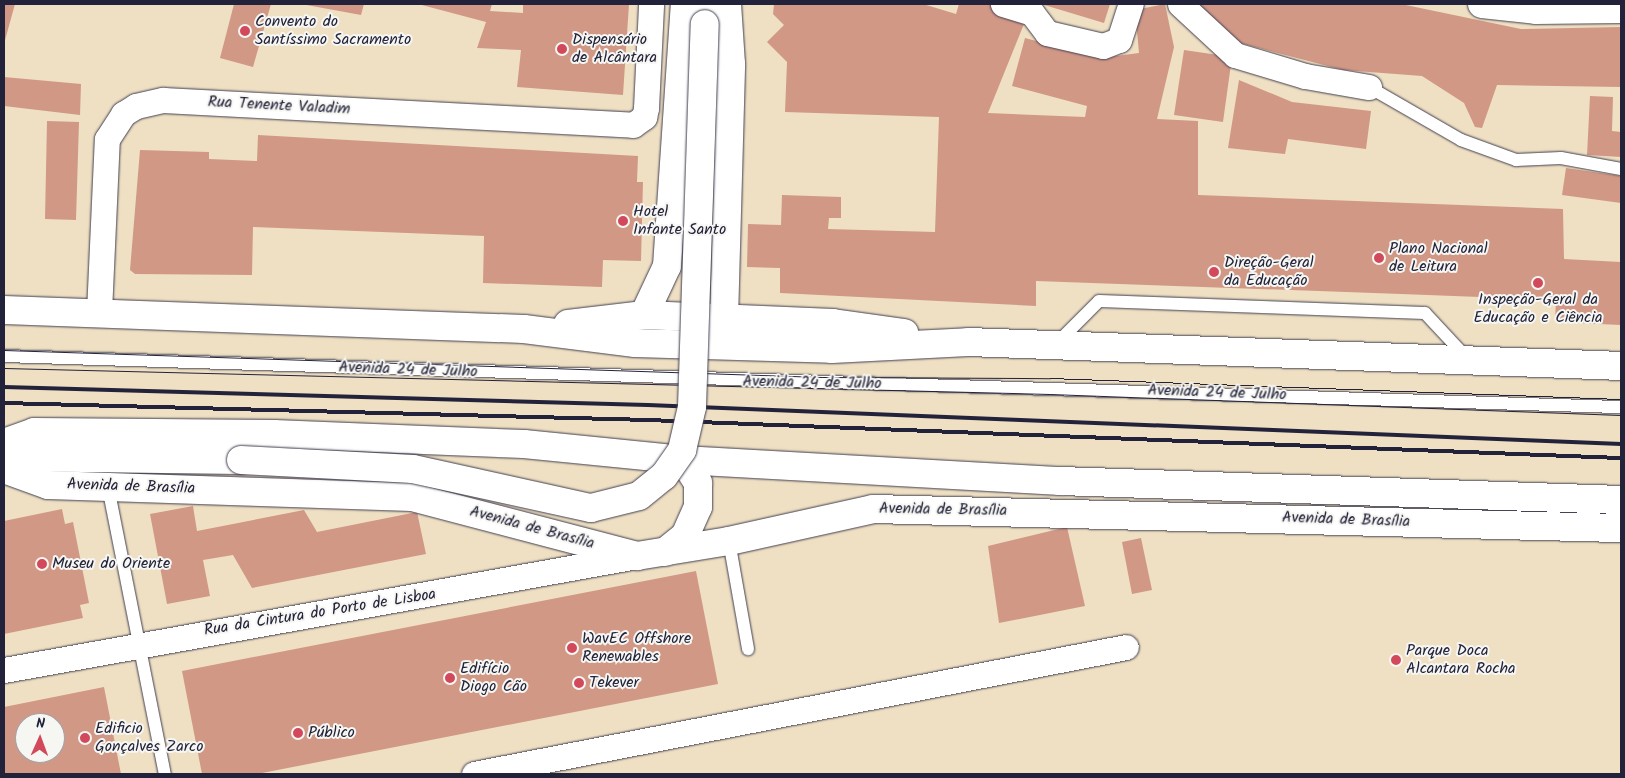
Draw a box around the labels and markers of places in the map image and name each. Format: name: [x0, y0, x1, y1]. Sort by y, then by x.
place label: Convento do Santíssimo Sacramento: [255, 12, 411, 50]
marker: Convento do Santíssimo Sacramento: [239, 25, 251, 37]
place label: Dispensário de Alcântara: [572, 30, 657, 68]
marker: Dispensário de Alcântara: [556, 43, 568, 55]
place label: Hotel Infante Santo: [633, 202, 726, 240]
marker: Hotel Infante Santo: [617, 215, 629, 227]
place label: Plano Nacional de Leitura: [1389, 239, 1488, 277]
marker: Plano Nacional de Leitura: [1373, 252, 1385, 264]
place label: Direção-Geral da Educação: [1224, 253, 1314, 291]
marker: Direção-Geral da Educação: [1208, 266, 1220, 278]
marker: Inspeção-Geral da Educação e Ciência: [1532, 277, 1544, 289]
place label: Inspeção-Geral da Educação e Ciência: [1473, 290, 1603, 328]
place label: Museu do Oriente: [52, 554, 170, 574]
marker: Museu do Oriente: [36, 558, 48, 570]
place label: WavEC Offshore Renewables: [582, 629, 691, 667]
place label: Parque Doca Alcantara Rocha: [1406, 641, 1516, 679]
marker: WavEC Offshore Renewables: [566, 642, 578, 654]
marker: Parque Doca Alcantara Rocha: [1390, 654, 1402, 666]
place label: Edifício Diogo Cão: [460, 659, 527, 697]
marker: Edifício Diogo Cão: [444, 672, 456, 684]
place label: Tekever: [589, 673, 639, 693]
marker: Tekever: [573, 677, 585, 689]
place label: Edificio Gonçalves Zarco: [95, 719, 203, 757]
place label: Público: [308, 723, 355, 743]
marker: Público: [292, 727, 304, 739]
marker: Edificio Gonçalves Zarco: [79, 732, 91, 744]

